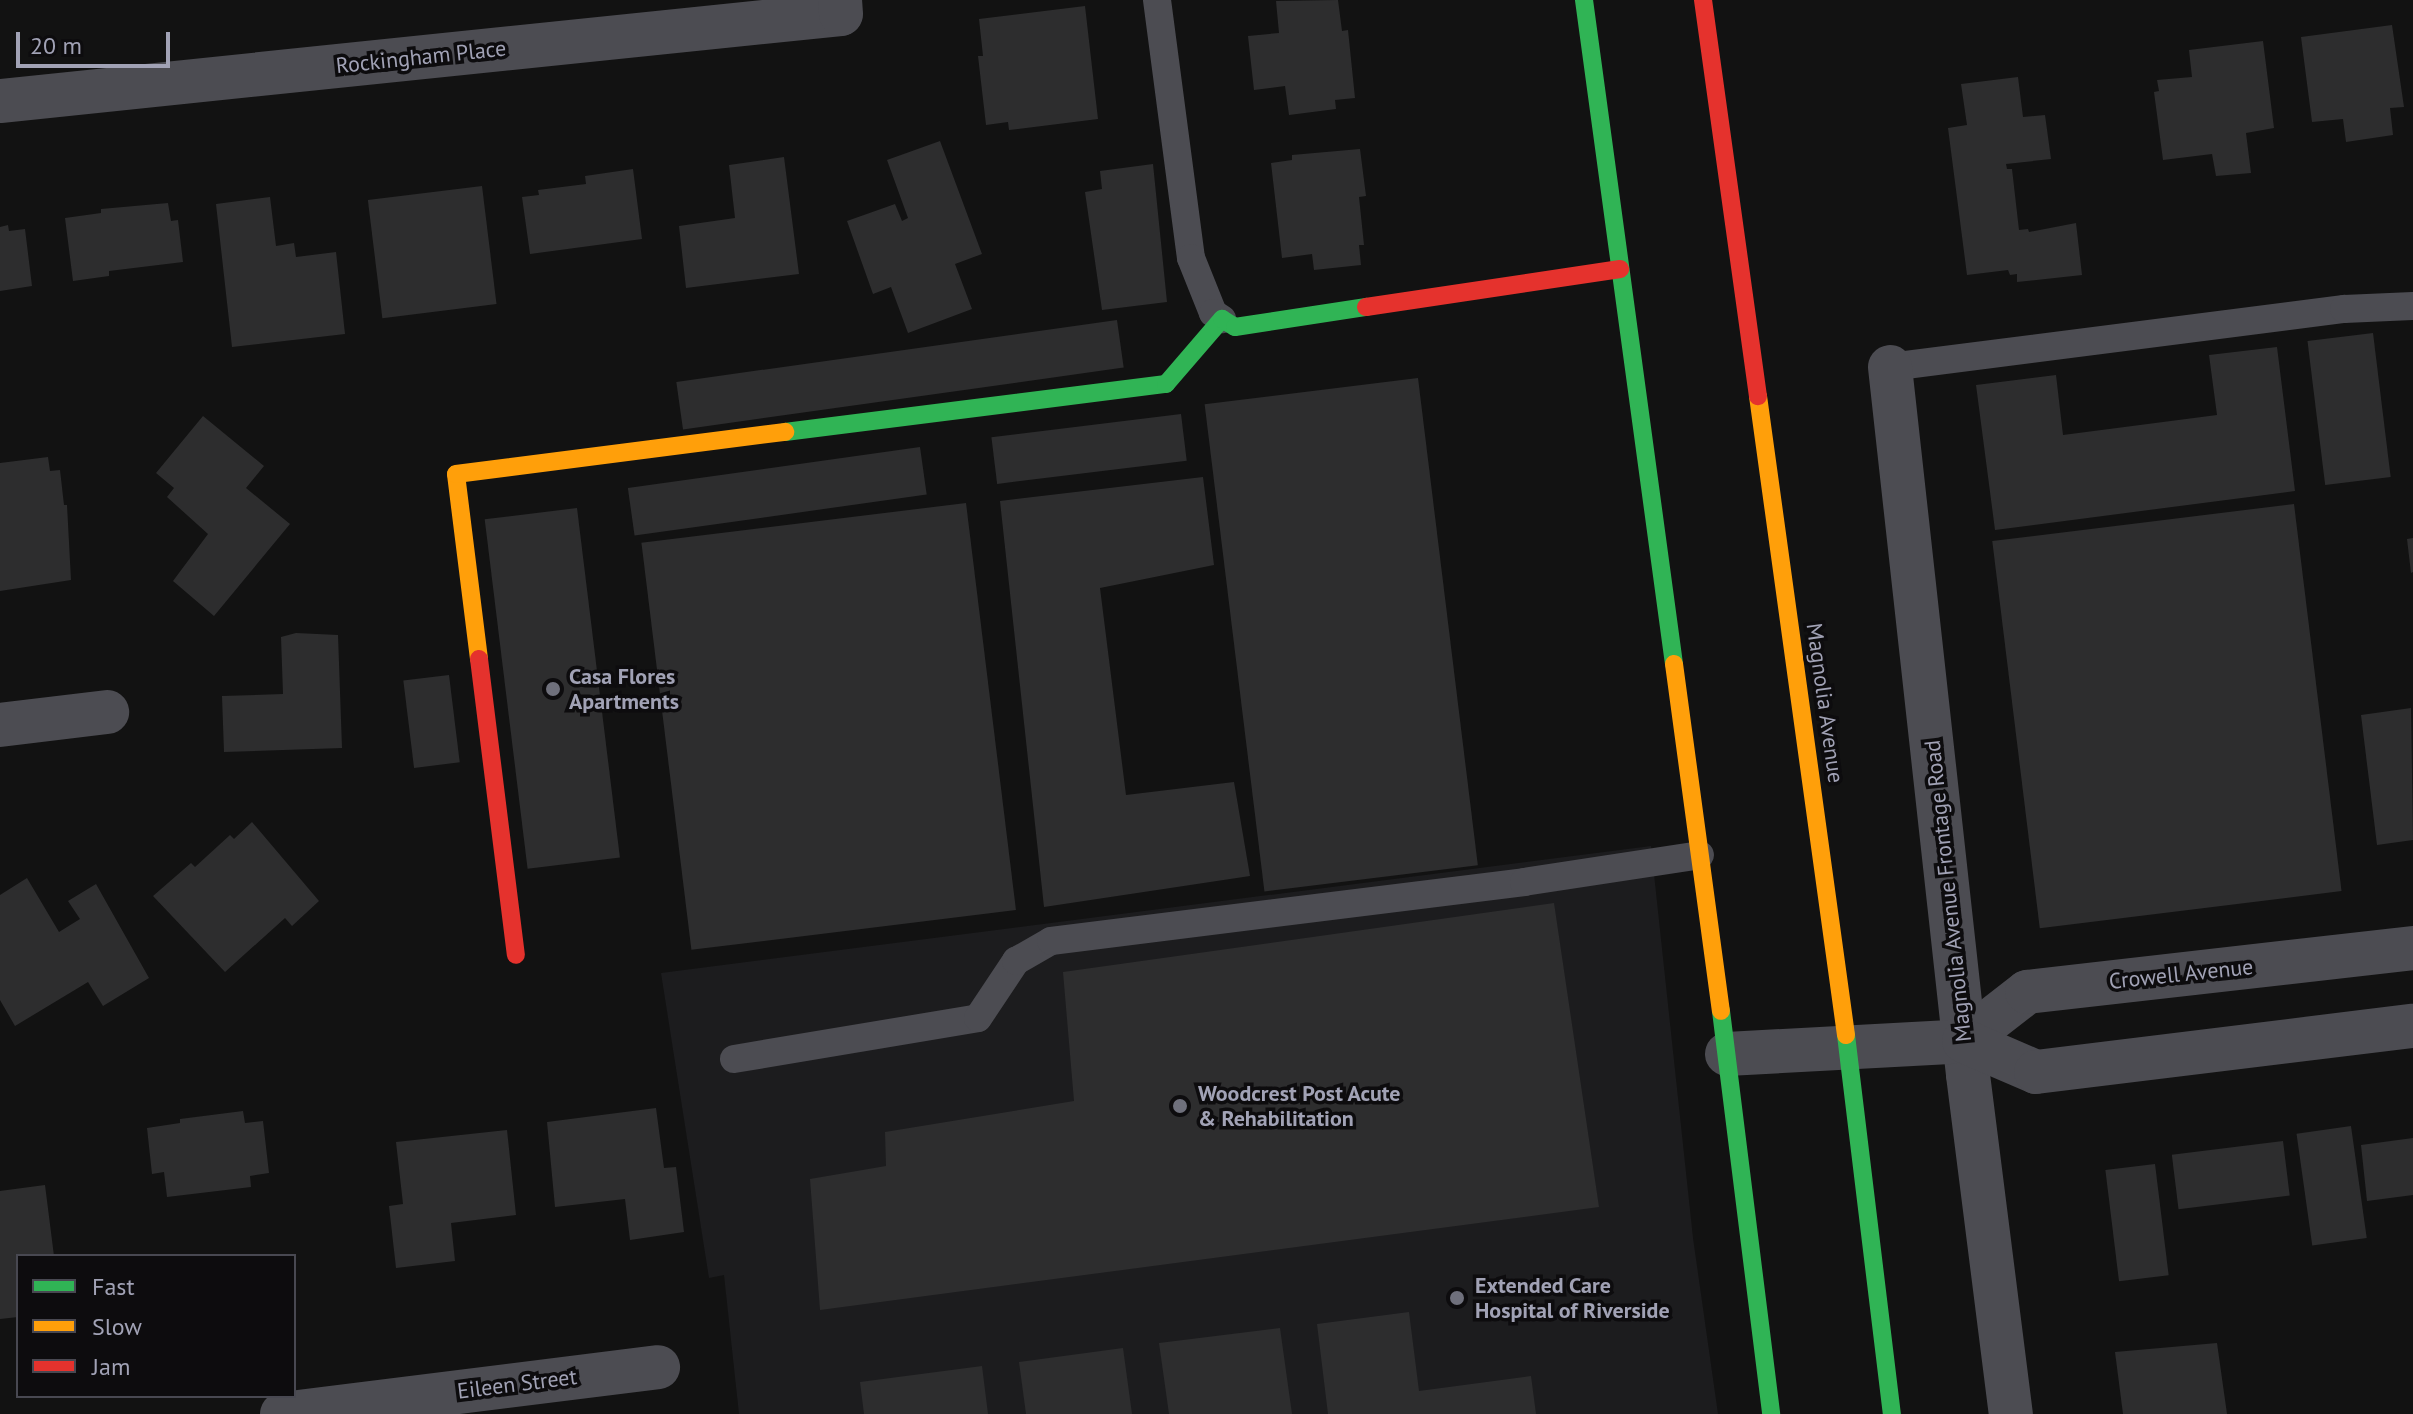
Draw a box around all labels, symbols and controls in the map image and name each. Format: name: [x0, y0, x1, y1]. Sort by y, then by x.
scale bar: [20, 16, 174, 66]
text: 20 m: [30, 30, 82, 61]
street label: Rockingham Place: [335, 35, 507, 79]
street label: Magnolia Avenue: [1801, 621, 1849, 785]
place label: Casa Flores Apartments: [569, 663, 679, 714]
marker: Casa Flores Apartments: [544, 680, 562, 698]
street label: Magnolia Avenue Frontage Road: [1919, 738, 1977, 1044]
street label: Crowell Avenue: [2107, 953, 2255, 995]
place label: Woodcrest Post Acute & Rehabilitation: [1198, 1080, 1401, 1132]
marker: Woodcrest Post Acute & Rehabilitation: [1169, 1095, 1191, 1117]
legend: [16, 1254, 296, 1398]
text: Fast: [92, 1271, 135, 1302]
place label: Extended Care Hospital of Riverside: [1475, 1272, 1670, 1324]
marker: Extended Care Hospital of Riverside: [1446, 1287, 1468, 1309]
text: Slow: [92, 1311, 142, 1342]
text: Jam: [92, 1351, 130, 1382]
street label: Eileen Street: [456, 1364, 578, 1404]

